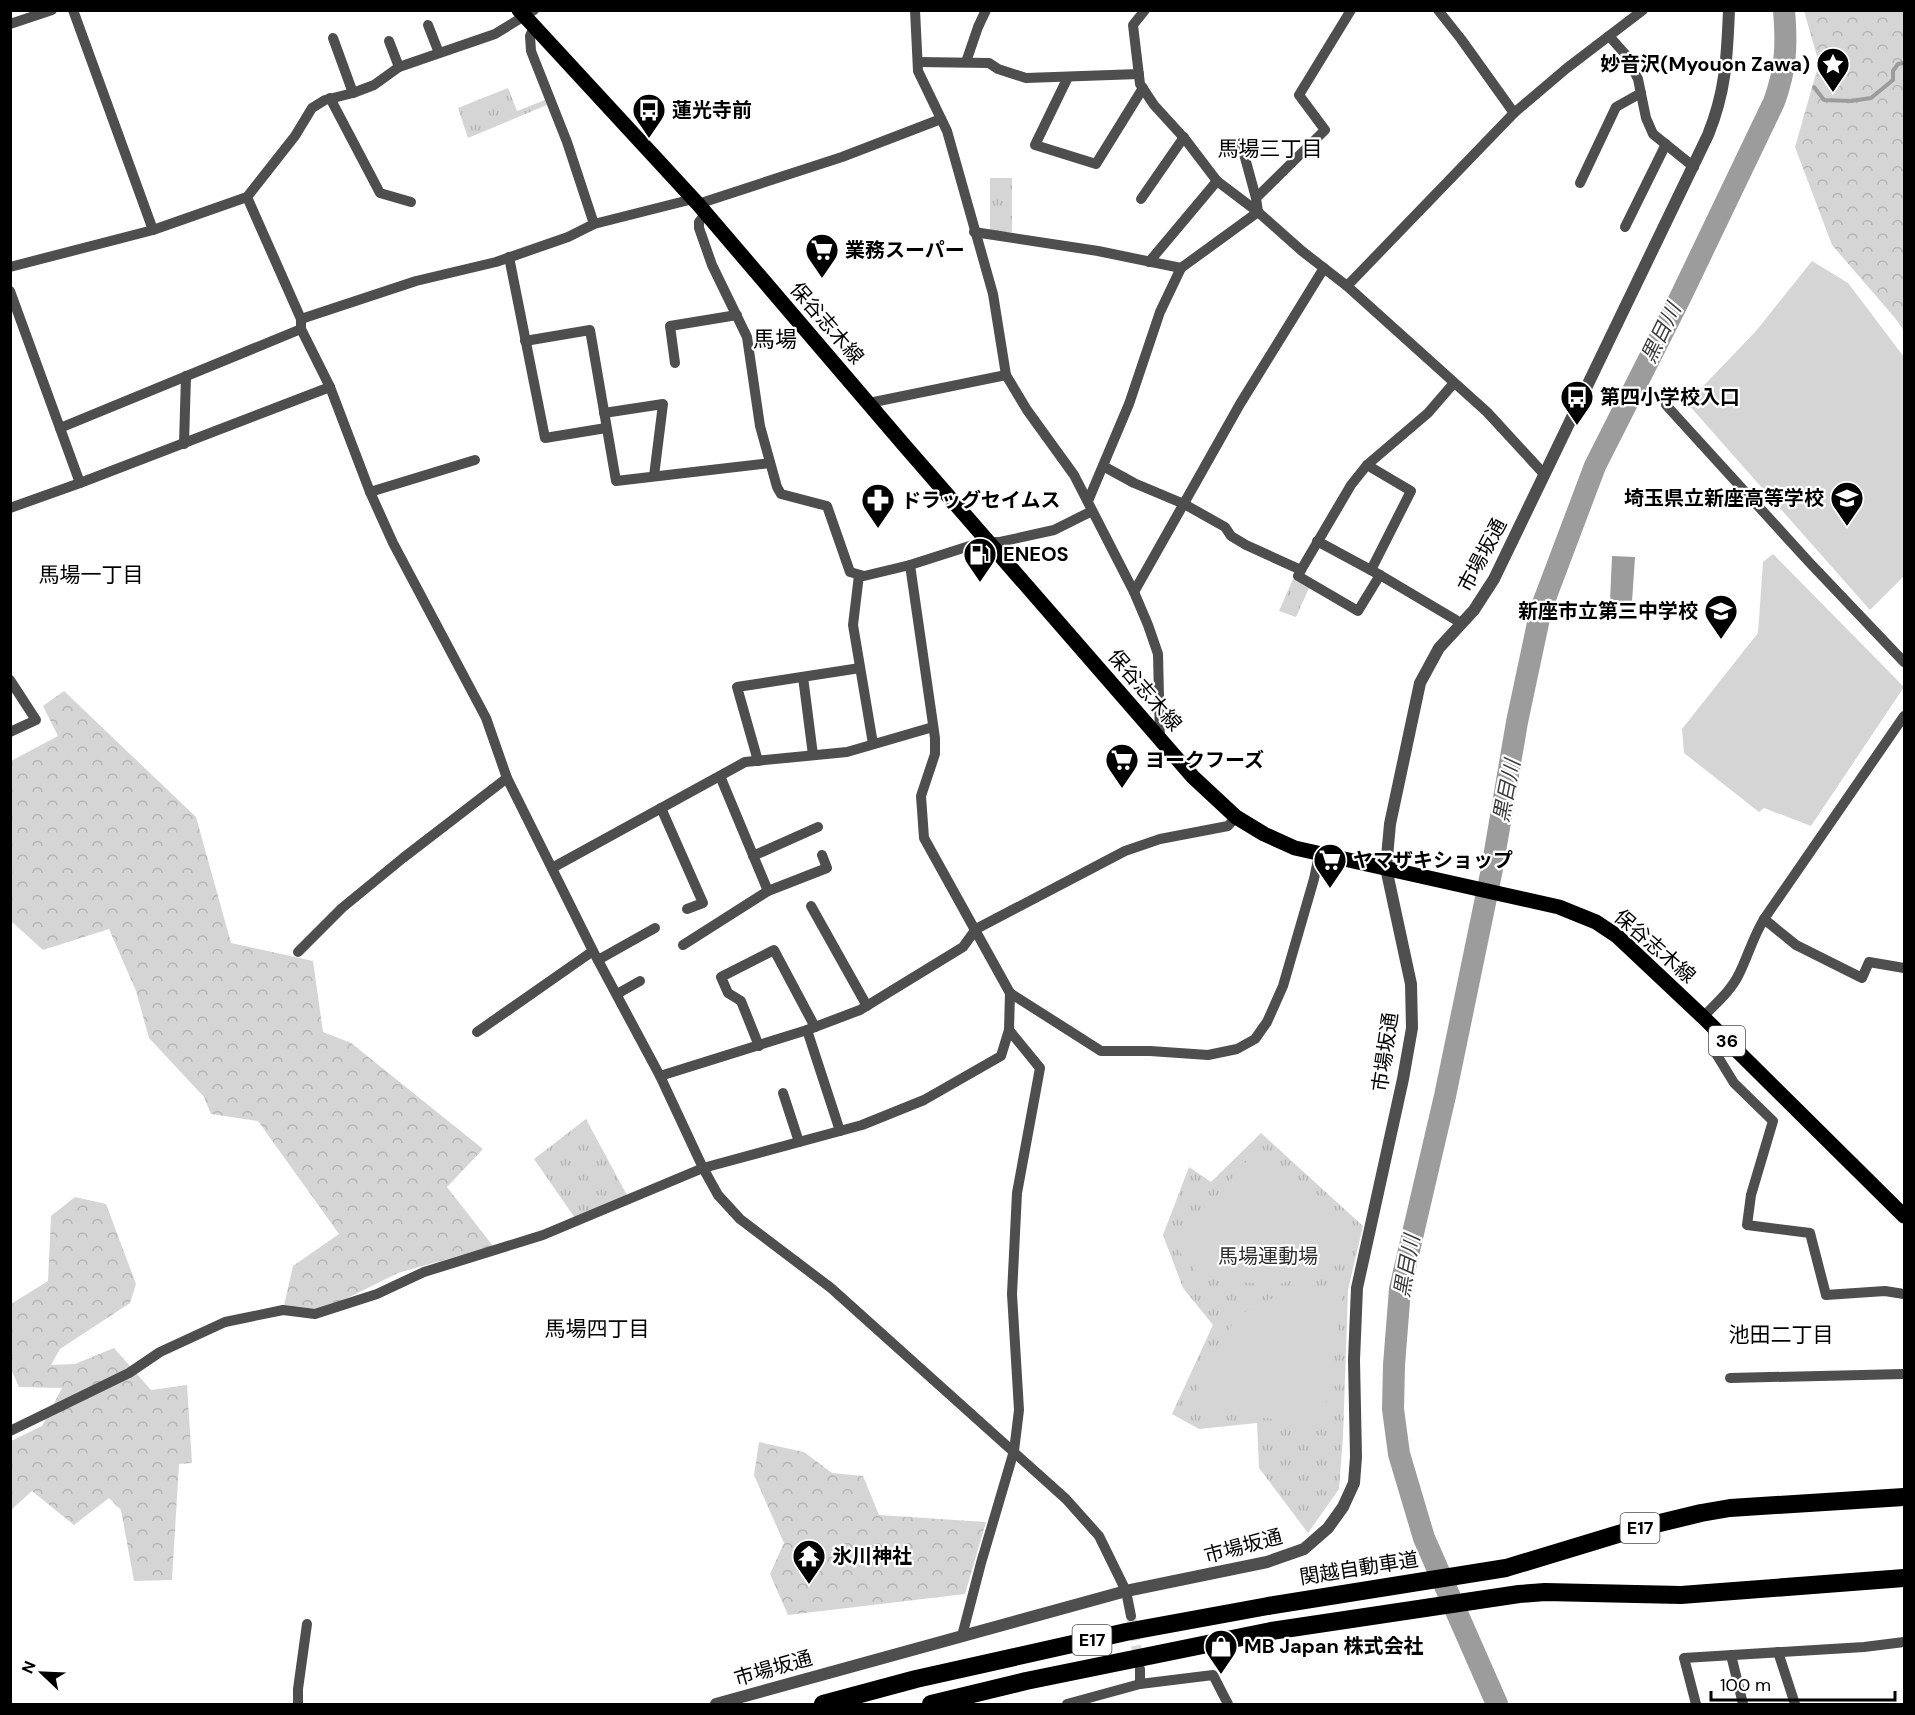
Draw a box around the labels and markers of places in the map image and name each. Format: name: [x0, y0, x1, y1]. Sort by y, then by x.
place icon: 妙音沢(Myouon Zawa): [1815, 46, 1851, 93]
place label: 妙音沢(Myouon Zawa): [1600, 51, 1810, 77]
bus stop icon: 蓮光寺前: [631, 92, 667, 139]
place label: 蓮光寺前: [672, 97, 752, 123]
supermarket icon: 業務スーパー: [804, 232, 840, 279]
place label: 業務スーパー: [845, 237, 965, 263]
bus stop icon: 第四小学校入口: [1559, 379, 1595, 426]
place label: 第四小学校入口: [1600, 384, 1740, 410]
school or university icon: 埼玉県立新座高等学校: [1829, 480, 1865, 527]
pharmacy icon: ドラッグセイムス: [860, 482, 896, 529]
place label: 埼玉県立新座高等学校: [1624, 485, 1824, 511]
place label: ドラッグセイムス: [901, 487, 1061, 513]
fuel station icon: ENEOS: [962, 536, 998, 583]
place label: ENEOS: [1003, 541, 1069, 567]
school or university icon: 新座市立第三中学校: [1703, 593, 1739, 640]
place label: 新座市立第三中学校: [1518, 598, 1698, 624]
supermarket icon: ヨークフーズ: [1104, 742, 1140, 789]
place label: ヨークフーズ: [1145, 747, 1264, 773]
supermarket icon: ヤマザキショップ: [1312, 842, 1348, 889]
place label: ヤマザキショップ: [1353, 847, 1513, 873]
temple icon: 氷川神社: [791, 1538, 827, 1585]
place label: 氷川神社: [832, 1543, 912, 1569]
shop icon: MB Japan 株式会社: [1203, 1628, 1239, 1675]
place label: MB Japan 株式会社: [1244, 1633, 1424, 1659]

